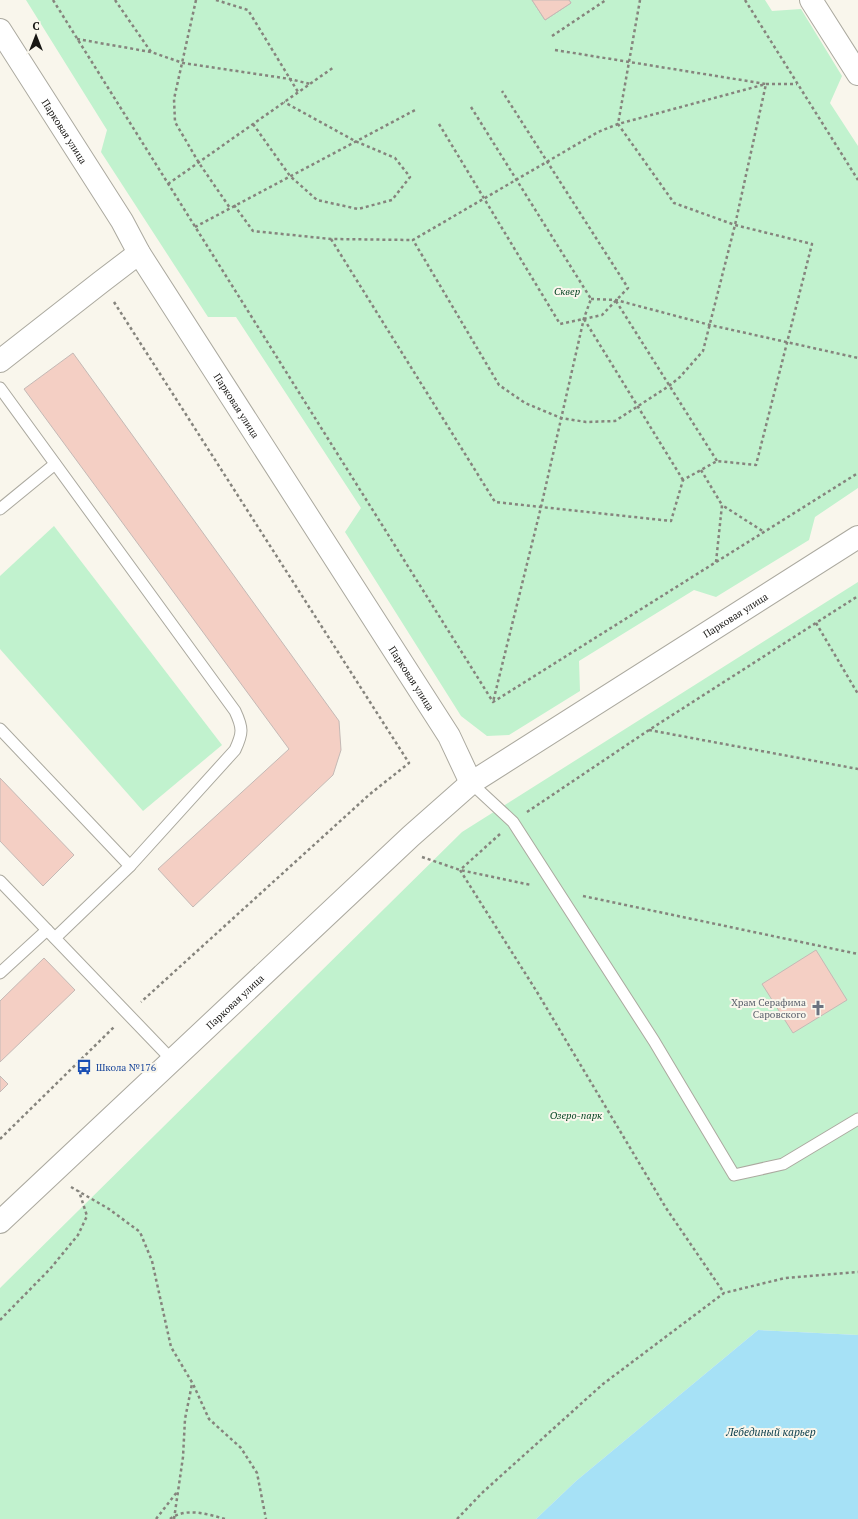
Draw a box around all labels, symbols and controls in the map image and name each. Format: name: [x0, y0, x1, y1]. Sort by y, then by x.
north arrow: [16, 16, 56, 56]
text: С: [32, 19, 40, 33]
street label: Парковая улица: [39, 96, 90, 166]
park label: Сквер: [554, 285, 581, 298]
street label: Парковая улица: [211, 371, 262, 440]
street label: Парковая улица: [700, 590, 770, 640]
street label: Парковая улица: [386, 643, 437, 713]
street label: Парковая улица: [203, 971, 266, 1032]
place label: Храм Серафима Саровского: [731, 996, 806, 1021]
church icon: Храм Серафима Саровского: [809, 999, 827, 1017]
bus stop icon: Школа №176: [75, 1058, 93, 1076]
place label: Школа №176: [96, 1061, 157, 1074]
park label: Озеро-парк: [550, 1109, 602, 1122]
water label: Лебединый карьер: [725, 1425, 816, 1439]

